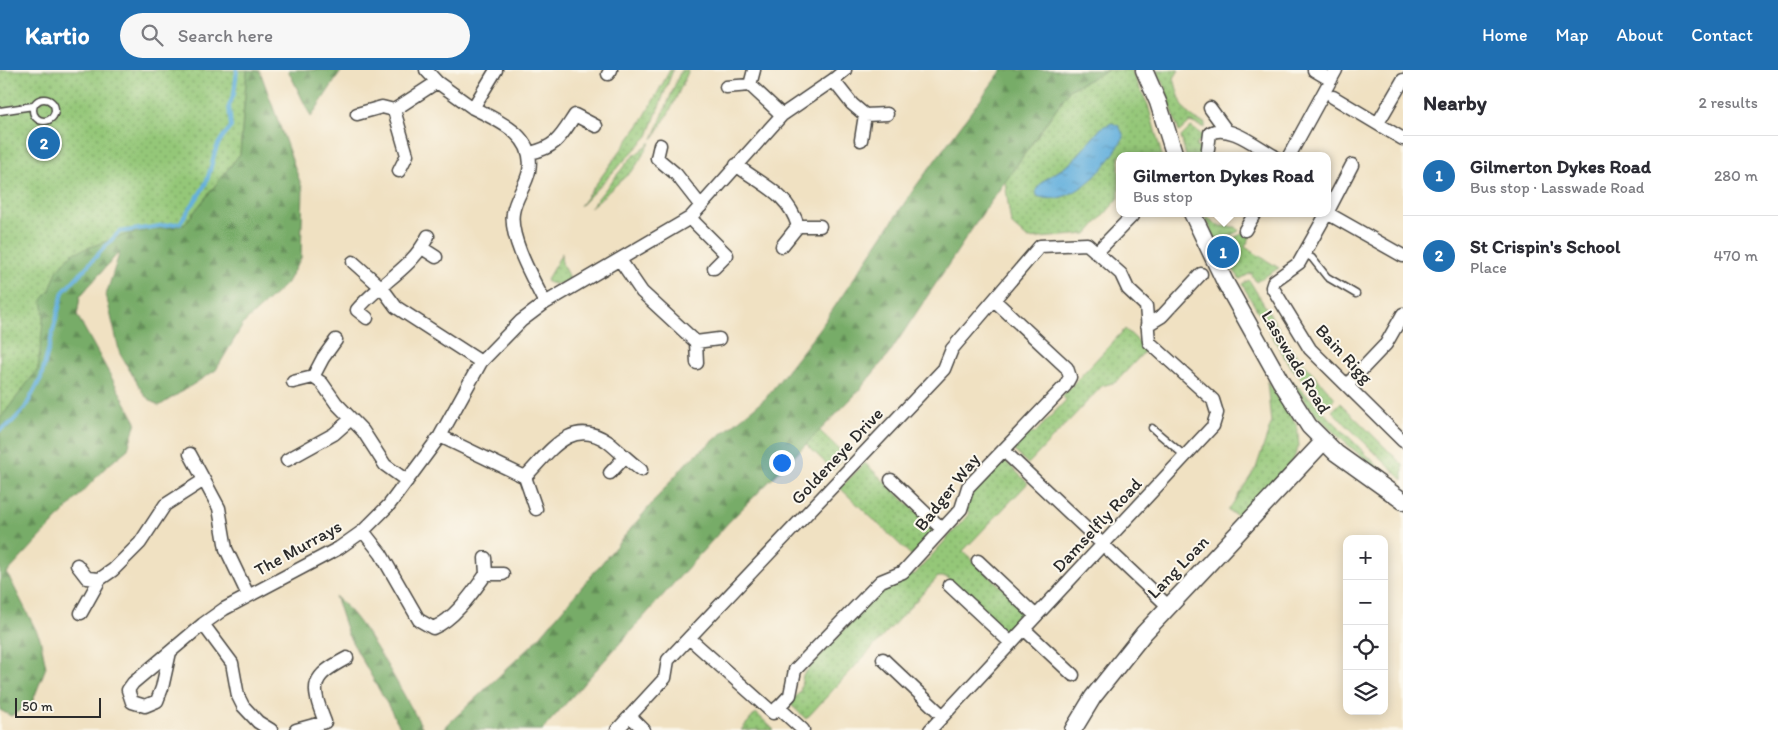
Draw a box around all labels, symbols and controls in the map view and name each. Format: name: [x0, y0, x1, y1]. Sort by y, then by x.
search box: [120, 13, 470, 58]
text: Kartio: [25, 21, 90, 50]
icon: search: [138, 21, 166, 49]
text: Search here: [178, 24, 273, 47]
text: Home: [1482, 24, 1528, 46]
text: Map: [1556, 24, 1589, 46]
text: About: [1617, 24, 1663, 46]
text: Contact: [1691, 24, 1753, 46]
text: Nearby: [1423, 90, 1487, 115]
text: 2 results: [1698, 93, 1758, 112]
pin: 2: [28, 124, 60, 162]
popup: [1116, 152, 1331, 217]
text: Gilmerton Dykes Road: [1470, 155, 1651, 178]
text: Gilmerton Dykes Road: [1133, 164, 1314, 187]
text: 1: [1435, 166, 1443, 185]
text: 280 m: [1714, 166, 1758, 185]
text: Bus stop · Lasswade Road: [1470, 178, 1644, 197]
text: Bus stop: [1133, 187, 1193, 206]
pin: 1: [1207, 233, 1239, 271]
text: St Crispin's School: [1470, 235, 1620, 258]
text: 2: [1435, 246, 1443, 265]
text: 470 m: [1714, 246, 1758, 265]
text: Place: [1470, 258, 1507, 277]
street label: Lasswade Road: [1257, 306, 1336, 418]
street label: Bain Rigg: [1311, 319, 1378, 389]
street label: Goldeneye Drive: [786, 403, 888, 509]
street label: Badger Way: [910, 448, 985, 535]
your location: [769, 450, 795, 476]
street label: Damselfly Road: [1048, 473, 1146, 577]
street label: The Murrays: [250, 515, 346, 581]
street label: Lang Loan: [1142, 531, 1214, 603]
map controls: [1343, 535, 1388, 715]
button: +: [1343, 535, 1388, 580]
button: −: [1343, 580, 1388, 625]
button: locate: [1343, 625, 1388, 670]
button: layers: [1343, 670, 1388, 715]
scale bar: [15, 695, 101, 718]
text: 50 m: [22, 698, 53, 715]

